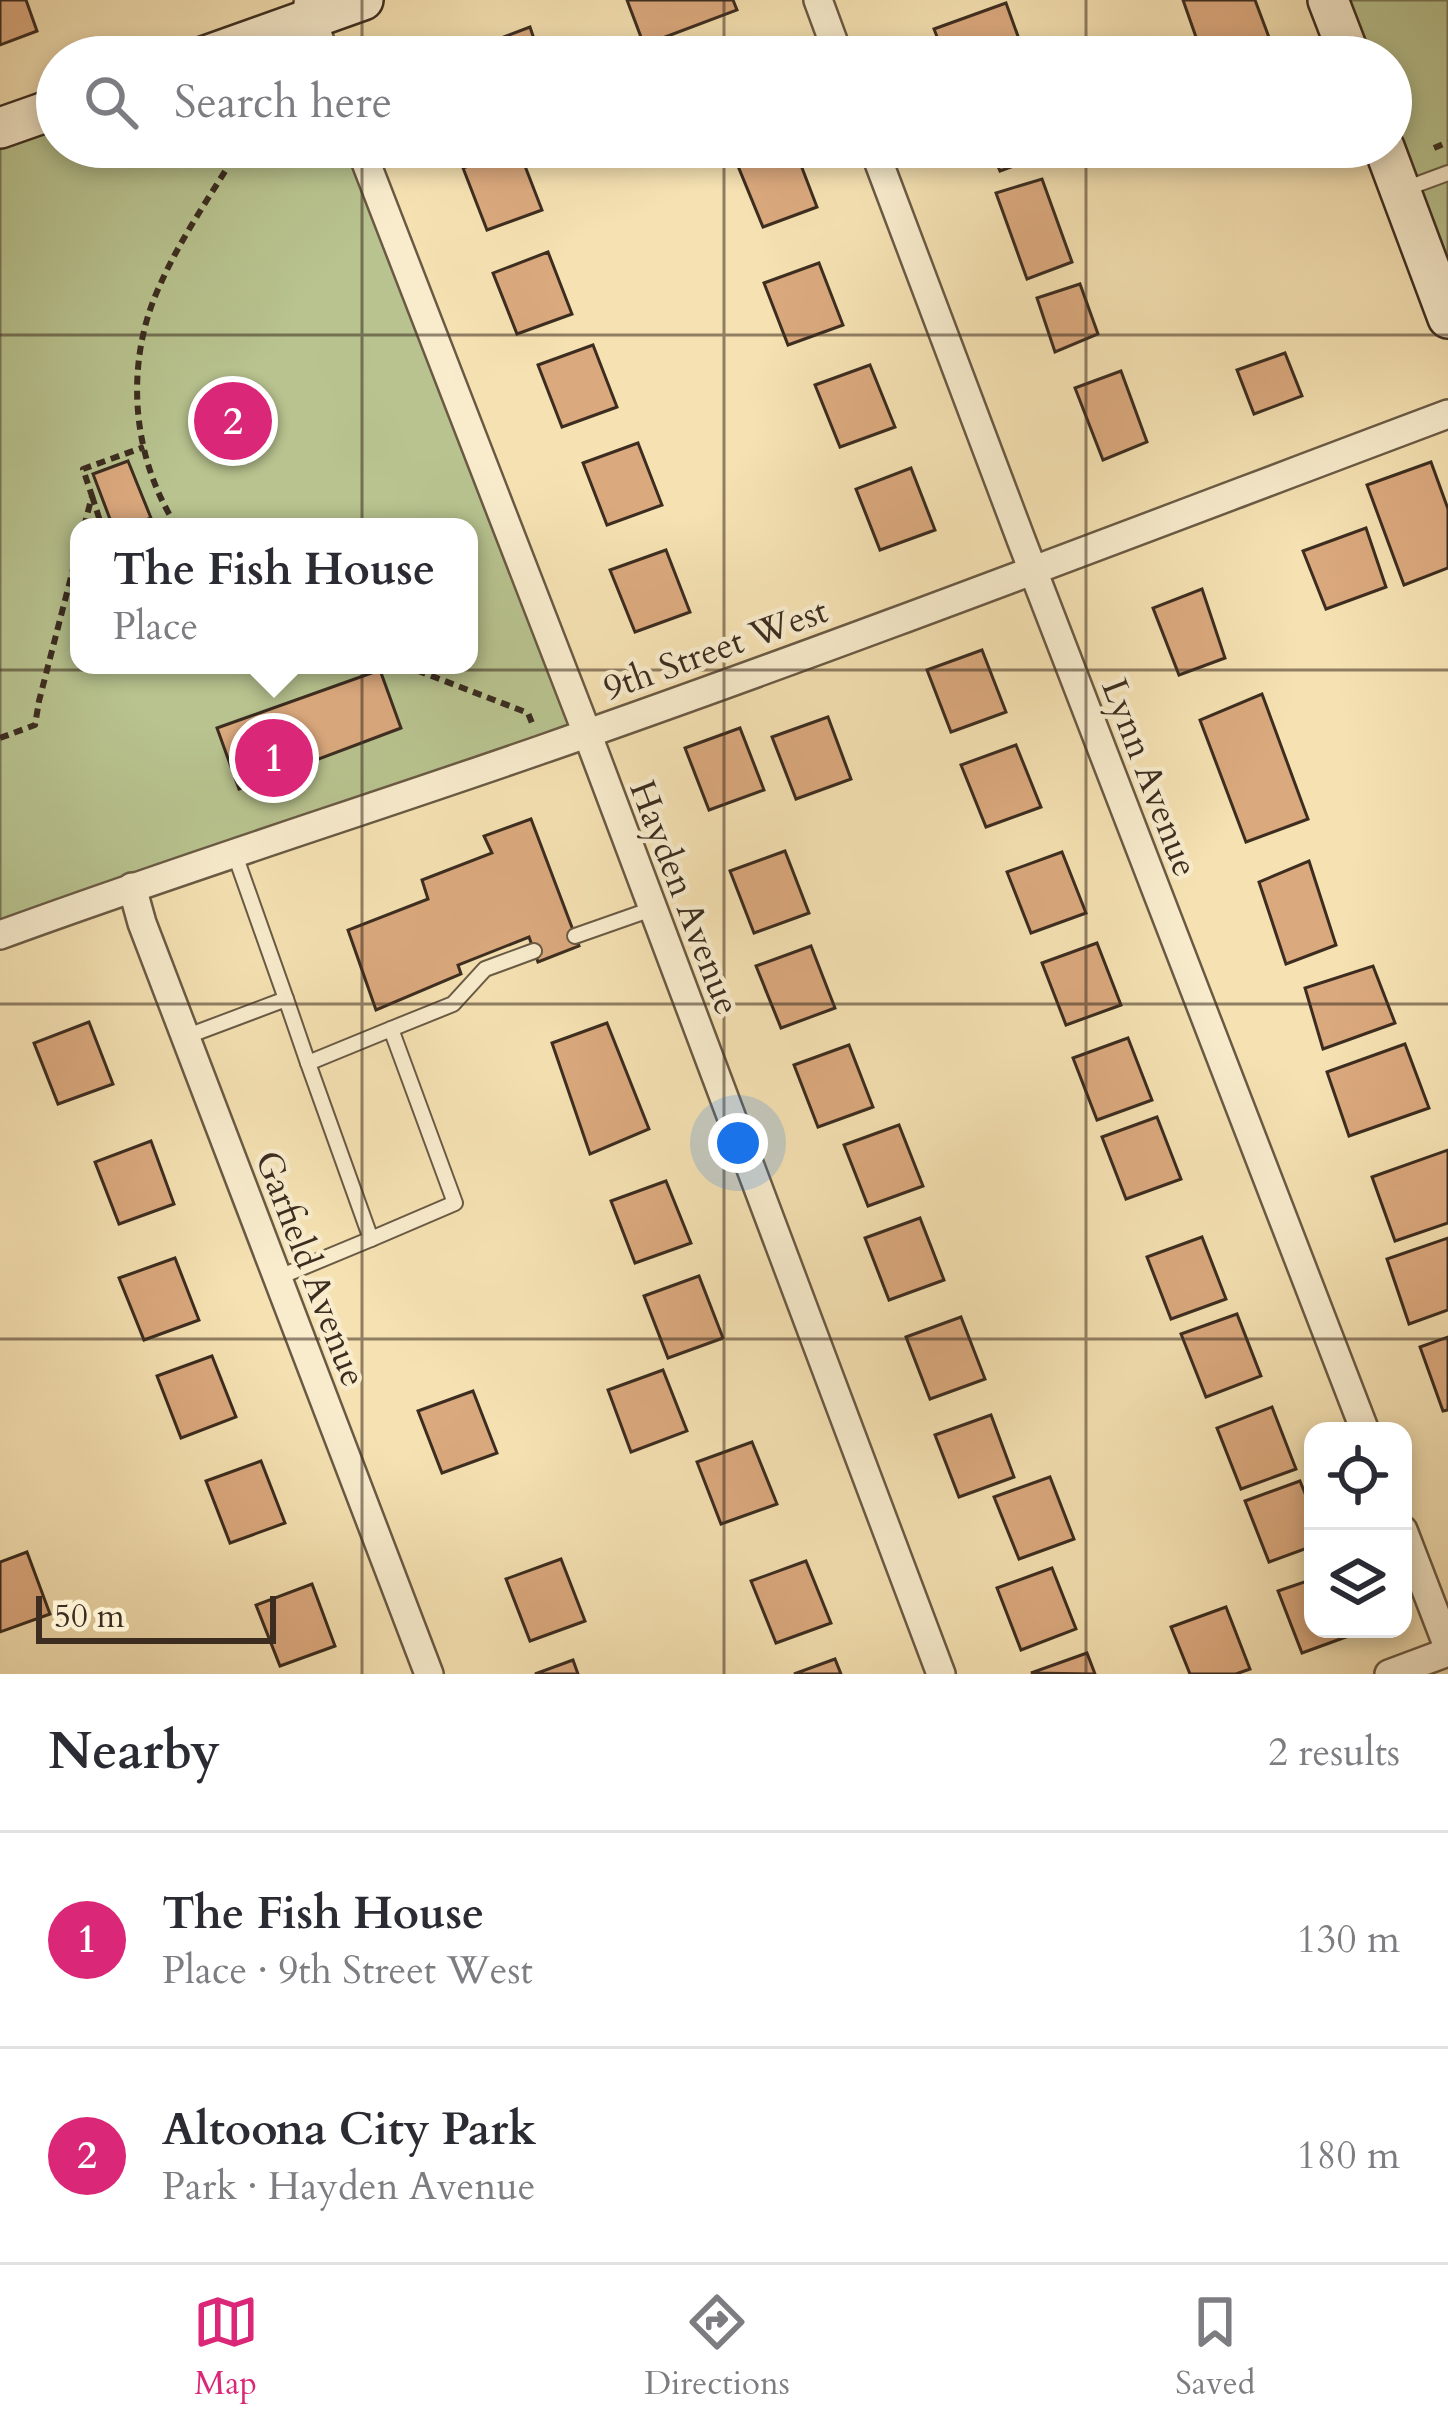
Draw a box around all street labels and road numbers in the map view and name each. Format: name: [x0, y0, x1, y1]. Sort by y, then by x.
street label: 9th Street West: [597, 586, 834, 713]
street label: Lynn Avenue: [1089, 672, 1210, 883]
street label: Hayden Avenue: [617, 773, 752, 1022]
street label: Garfield Avenue: [243, 1144, 378, 1393]

